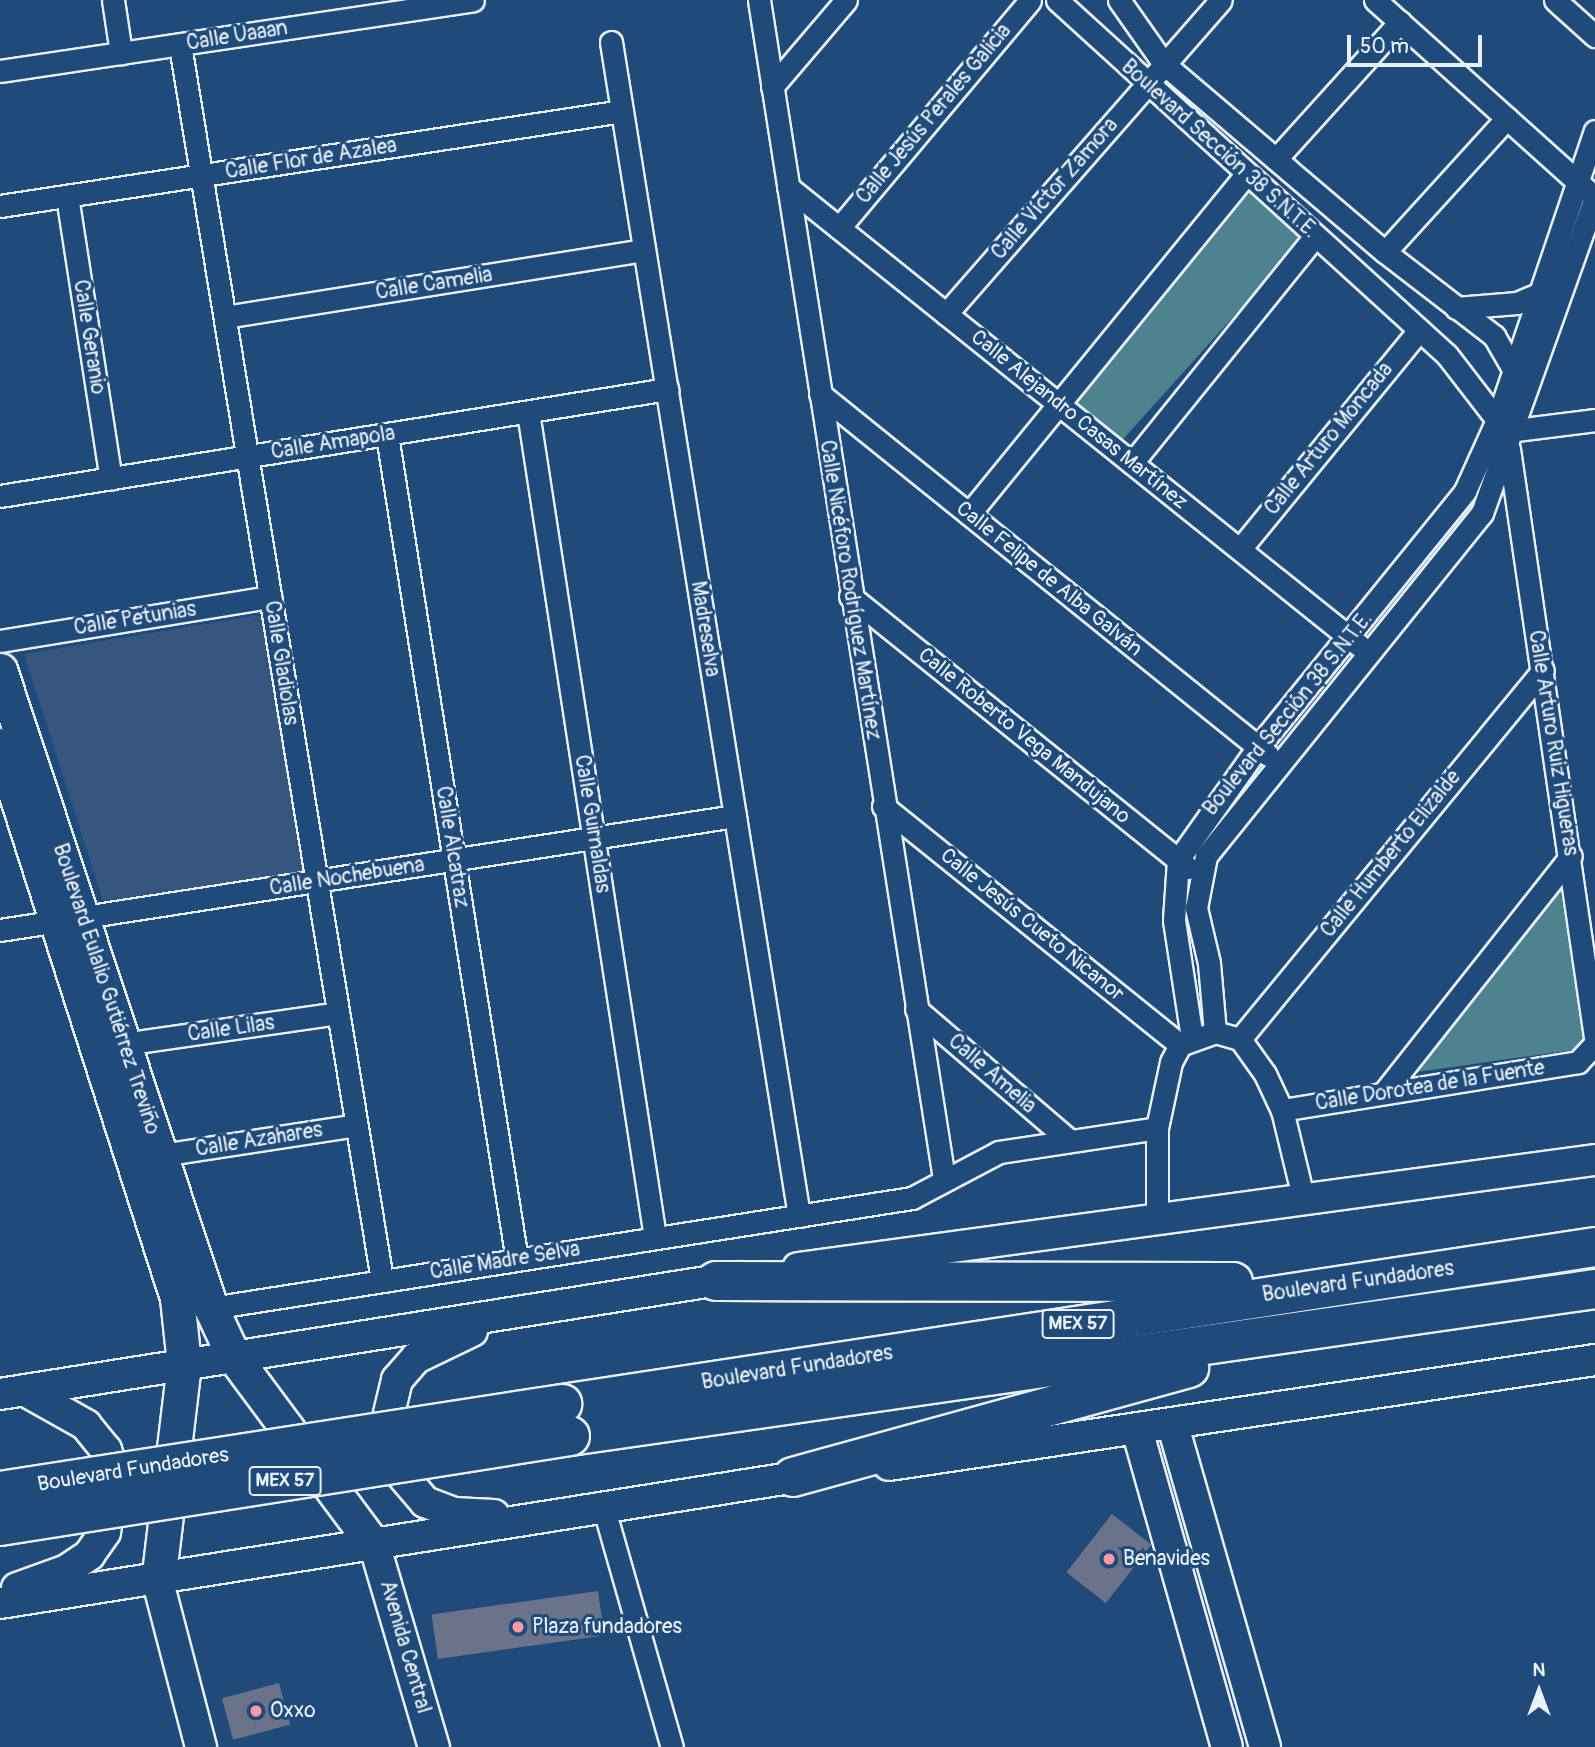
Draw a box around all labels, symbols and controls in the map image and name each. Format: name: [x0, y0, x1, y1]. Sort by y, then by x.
street label: Calle Uaaan: [185, 16, 289, 56]
street label: Calle Jesús Perales Galicia: [851, 19, 1017, 209]
scale bar: [1350, 21, 1485, 65]
text: 50 m: [1360, 33, 1409, 60]
street label: Boulevard Sección 38 S.N.T.E.: [1116, 54, 1322, 244]
street label: Calle Víctor Zamora: [987, 113, 1123, 265]
street label: Calle Flor de Azalea: [223, 133, 399, 185]
street label: Calle Camelia: [374, 262, 494, 306]
street label: Calle Geranio: [68, 278, 110, 396]
street label: Calle Alejandro Casas Martínez: [966, 325, 1192, 515]
street label: Calle Arturo Moncada: [1260, 358, 1398, 520]
street label: Calle Amapola: [269, 421, 397, 465]
street label: Calle Nicéforo Rodríguez Martínez: [814, 438, 886, 742]
street label: Calle Felipe de Alba Galván: [951, 496, 1147, 662]
street label: Madreselva: [685, 579, 725, 679]
street label: Calle Petunias: [72, 597, 198, 641]
street label: Calle Gladiolas: [259, 599, 303, 727]
street label: Boulevard Sección 38 S.N.T.E.: [1198, 607, 1378, 821]
street label: Calle Arturo Ruiz Higueras: [1523, 629, 1583, 857]
street label: Calle Roberto Vega Mandujano: [913, 643, 1135, 829]
street label: Calle Guirnaldas: [569, 753, 615, 895]
street label: Calle Humberto Elizalde: [1316, 765, 1466, 943]
street label: Calle Alcatraz: [430, 784, 474, 910]
street label: Boulevard Eulalio Gutiérrez Treviño: [47, 840, 165, 1138]
street label: Calle Jesús Cueto Nicanor: [935, 843, 1129, 1007]
street label: Calle Nochebuena: [268, 852, 426, 902]
street label: Calle Lilas: [186, 1010, 276, 1048]
street label: Calle Amelia: [943, 1029, 1041, 1119]
street label: Calle Dorotea de la Fuente: [1313, 1055, 1547, 1117]
street label: Calle Azahares: [194, 1118, 324, 1162]
street label: Calle Madre Selva: [428, 1237, 582, 1285]
street label: Boulevard Fundadores: [1261, 1256, 1455, 1308]
road number: MEX 57: [1041, 1308, 1115, 1340]
street label: Boulevard Fundadores: [700, 1340, 894, 1396]
street label: Boulevard Fundadores: [36, 1442, 230, 1498]
road number: MEX 57: [248, 1466, 322, 1497]
place label: Benavides: [1123, 1546, 1210, 1572]
marker: Benavides: [1101, 1551, 1117, 1567]
street label: Avenida Central: [374, 1578, 436, 1716]
place label: Plaza fundadores: [532, 1614, 682, 1640]
marker: Plaza fundadores: [510, 1619, 526, 1635]
north arrow: [1504, 1656, 1574, 1726]
text: N: [1533, 1658, 1545, 1682]
place label: Oxxo: [270, 1698, 316, 1724]
marker: Oxxo: [248, 1703, 264, 1719]

